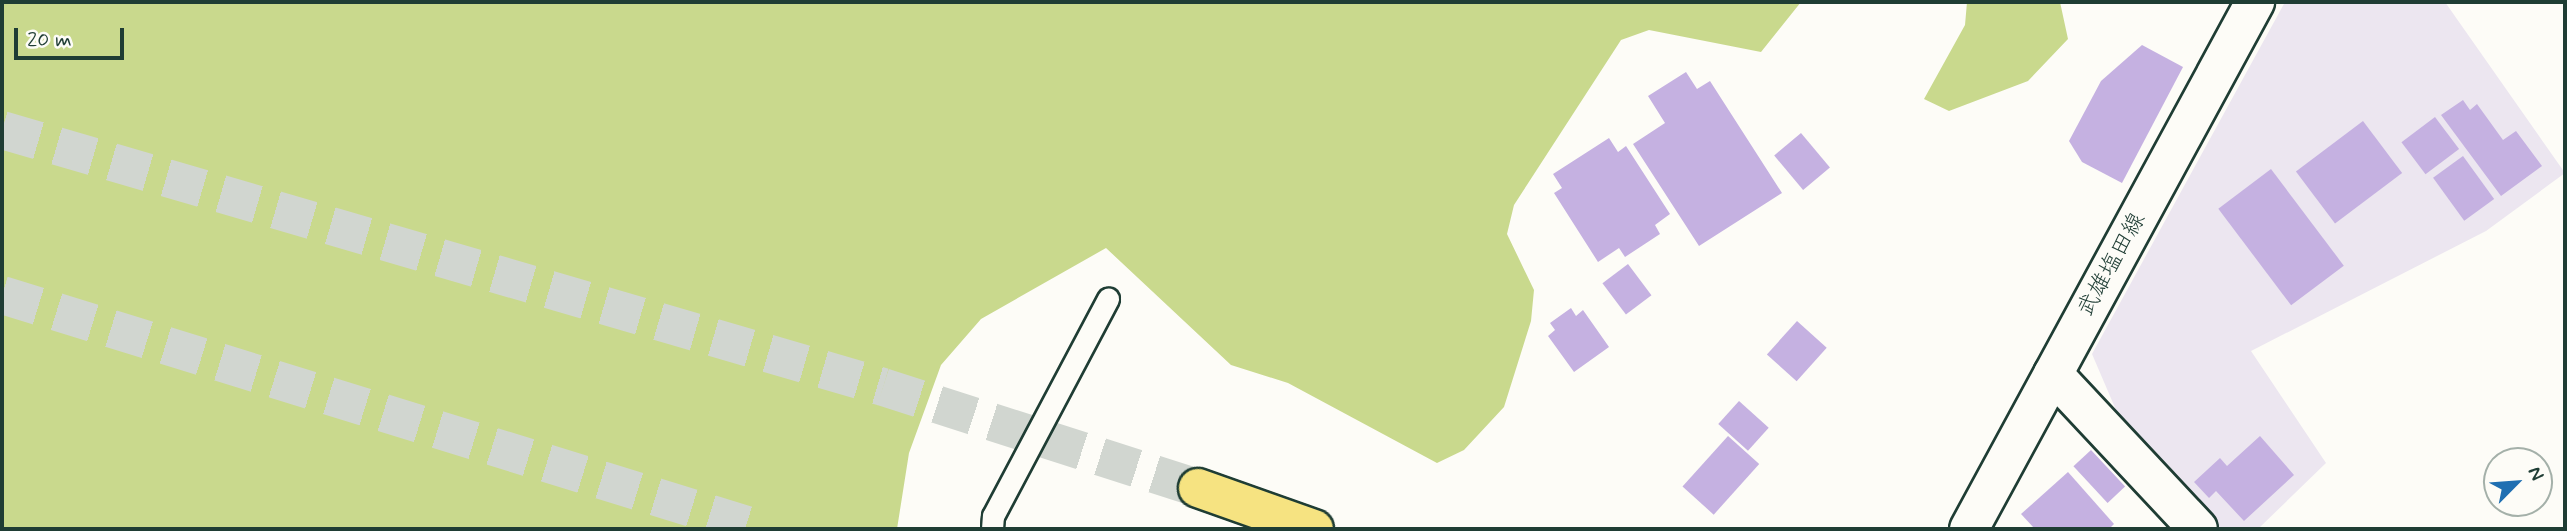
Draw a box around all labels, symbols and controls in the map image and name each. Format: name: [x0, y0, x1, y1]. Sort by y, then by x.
scale bar: [18, 14, 128, 58]
text: 20 m: [27, 26, 72, 54]
street label: 武雄塩田線: [2072, 208, 2152, 322]
north arrow: [2483, 447, 2553, 517]
text: N: [2522, 463, 2550, 485]

